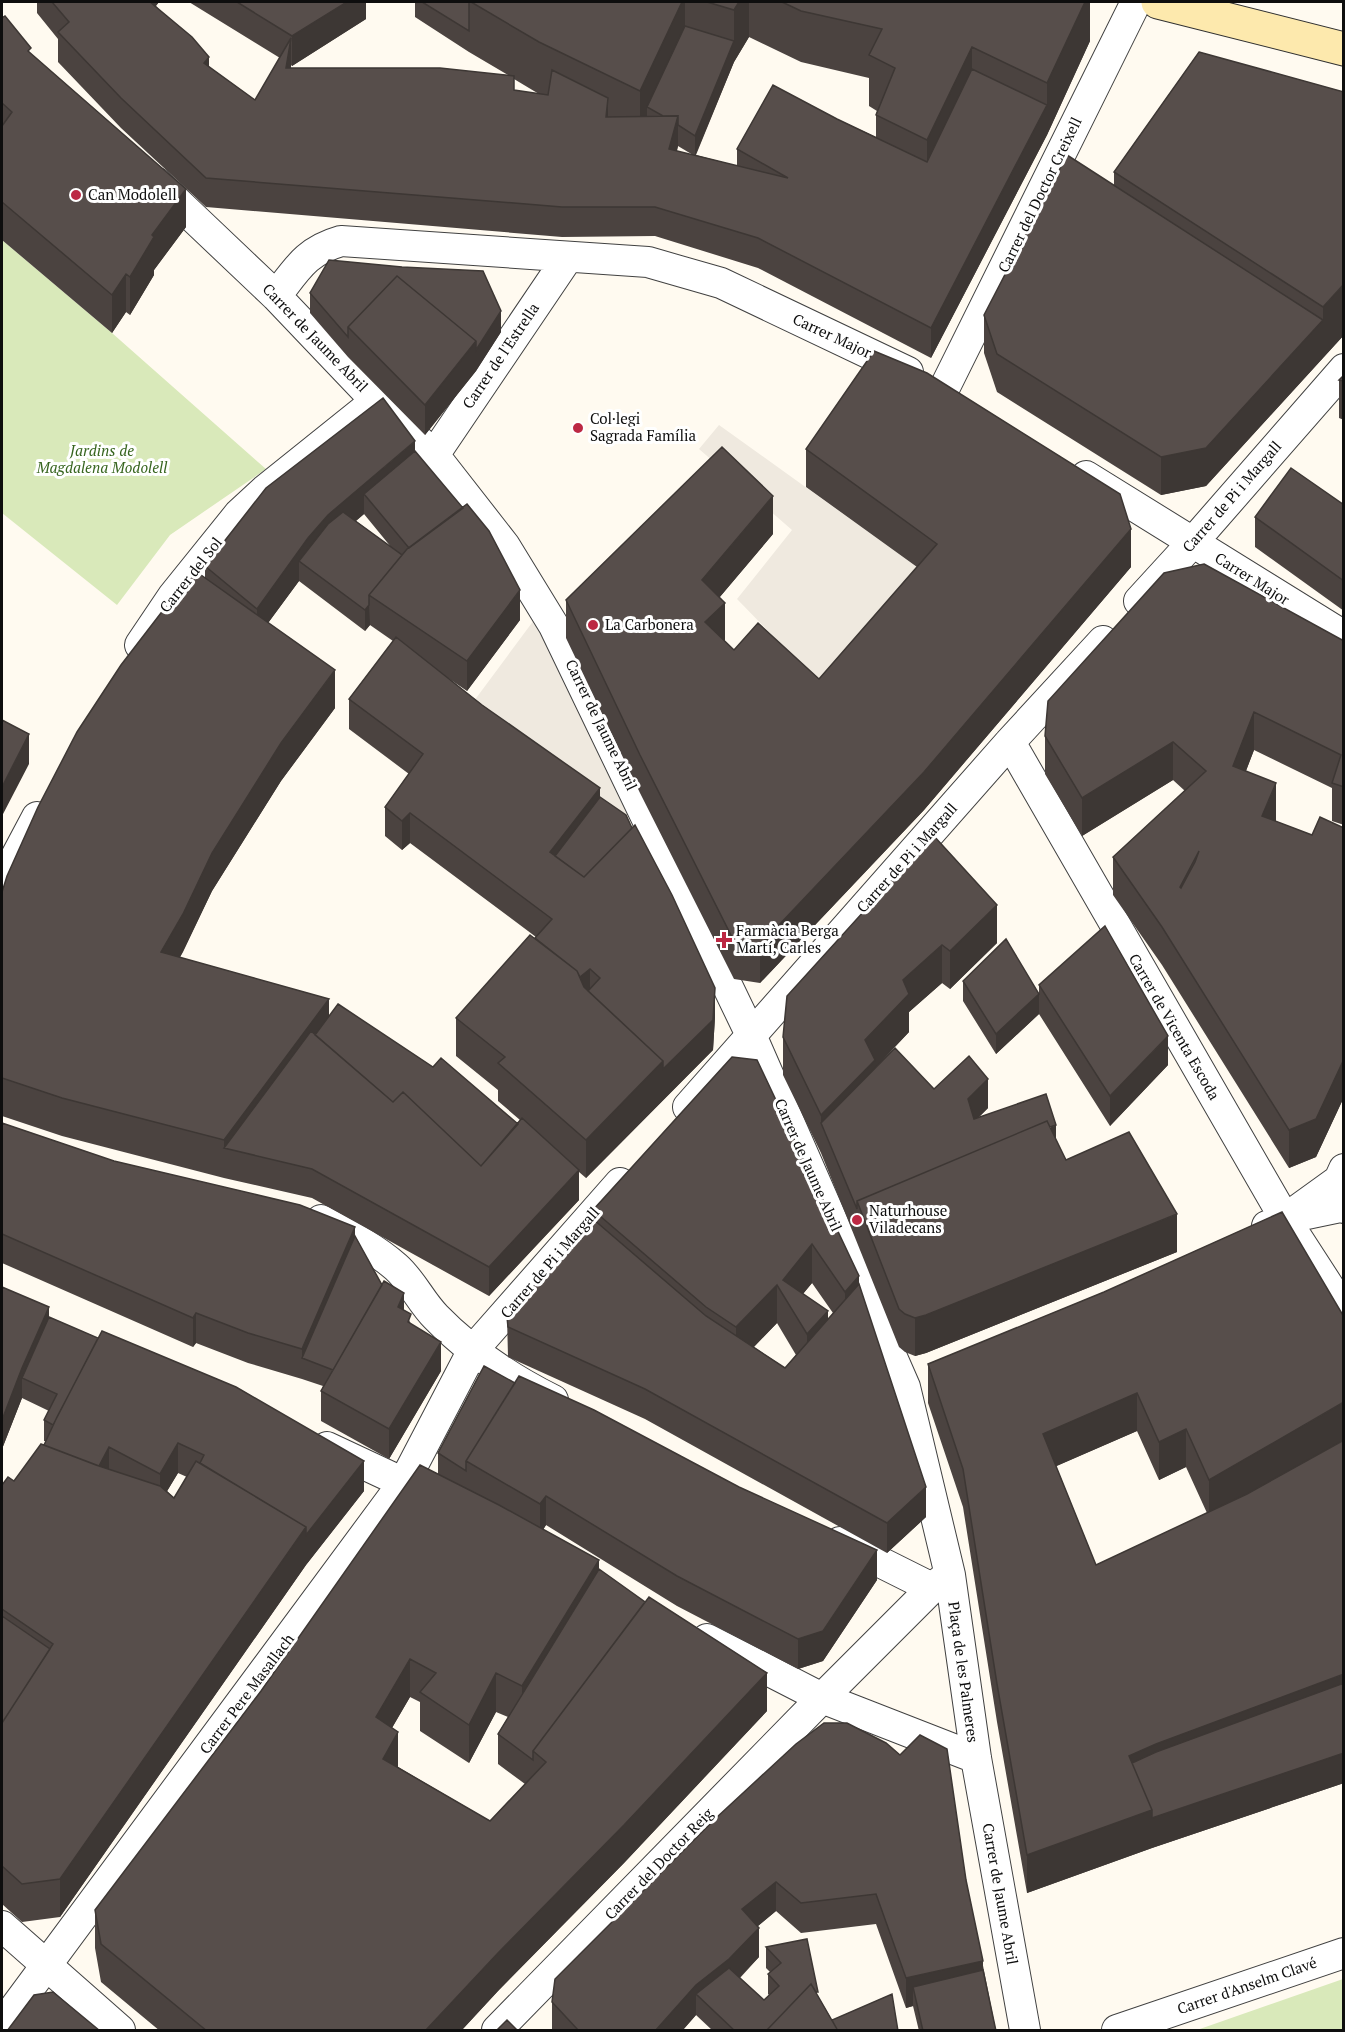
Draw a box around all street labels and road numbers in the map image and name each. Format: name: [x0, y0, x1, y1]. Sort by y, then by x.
street label: Carrer del Doctor Creixell: [993, 114, 1085, 276]
street label: Carrer de Jaume Abril: [259, 279, 373, 396]
street label: Carrer de l'Estrella: [457, 298, 543, 412]
street label: Carrer Major: [790, 308, 875, 362]
street label: Carrer de Pi i Margall: [1177, 436, 1285, 556]
street label: Carrer del Sol: [154, 533, 226, 616]
street label: Carrer Major: [1211, 547, 1294, 609]
street label: Carrer de Jaume Abril: [561, 656, 642, 793]
street label: Carrer de Pi i Margall: [852, 798, 961, 917]
street label: Carrer de Vicenta Escoda: [1125, 950, 1225, 1104]
street label: Carrer de Jaume Abril: [771, 1095, 847, 1234]
street label: Carrer de Pi i Margall: [495, 1202, 603, 1322]
street label: Plaça de les Palmeres: [944, 1600, 984, 1744]
street label: Carrer Pere Masallach: [194, 1629, 298, 1758]
street label: Carrer del Doctor Reig: [600, 1802, 718, 1924]
street label: Carrer de Jaume Abril: [979, 1821, 1023, 1966]
street label: Carrer d'Anselm Clavé: [1174, 1952, 1319, 2018]

